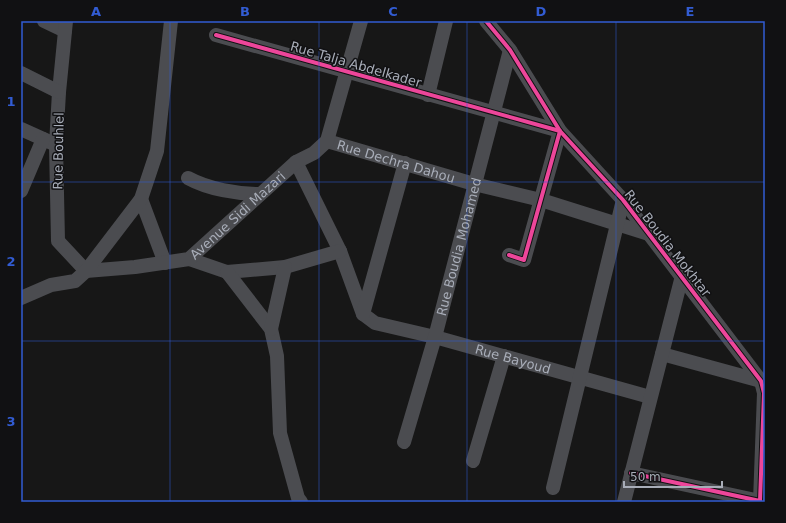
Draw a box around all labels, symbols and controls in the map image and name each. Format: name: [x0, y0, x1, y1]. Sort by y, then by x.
text: A: [91, 4, 101, 19]
text: B: [240, 4, 250, 19]
text: C: [388, 4, 398, 19]
text: D: [536, 4, 547, 19]
text: E: [686, 4, 694, 19]
street label: Rue Talja Abdelkader: [289, 39, 424, 91]
text: 1: [6, 94, 16, 109]
street label: Rue Bouhlel: [50, 112, 67, 190]
street label: Rue Dechra Dahou: [335, 137, 457, 186]
street label: Avenue Sidi Mazari: [187, 169, 288, 263]
street label: Rue Boudia Mohamed: [434, 176, 484, 317]
street label: Rue Boudia Mokhtar: [621, 187, 714, 300]
text: 2: [6, 254, 16, 269]
street label: Rue Bayoud: [473, 342, 552, 377]
text: 3: [6, 414, 16, 429]
scale bar: [624, 463, 722, 489]
text: 50 m: [630, 470, 661, 484]

